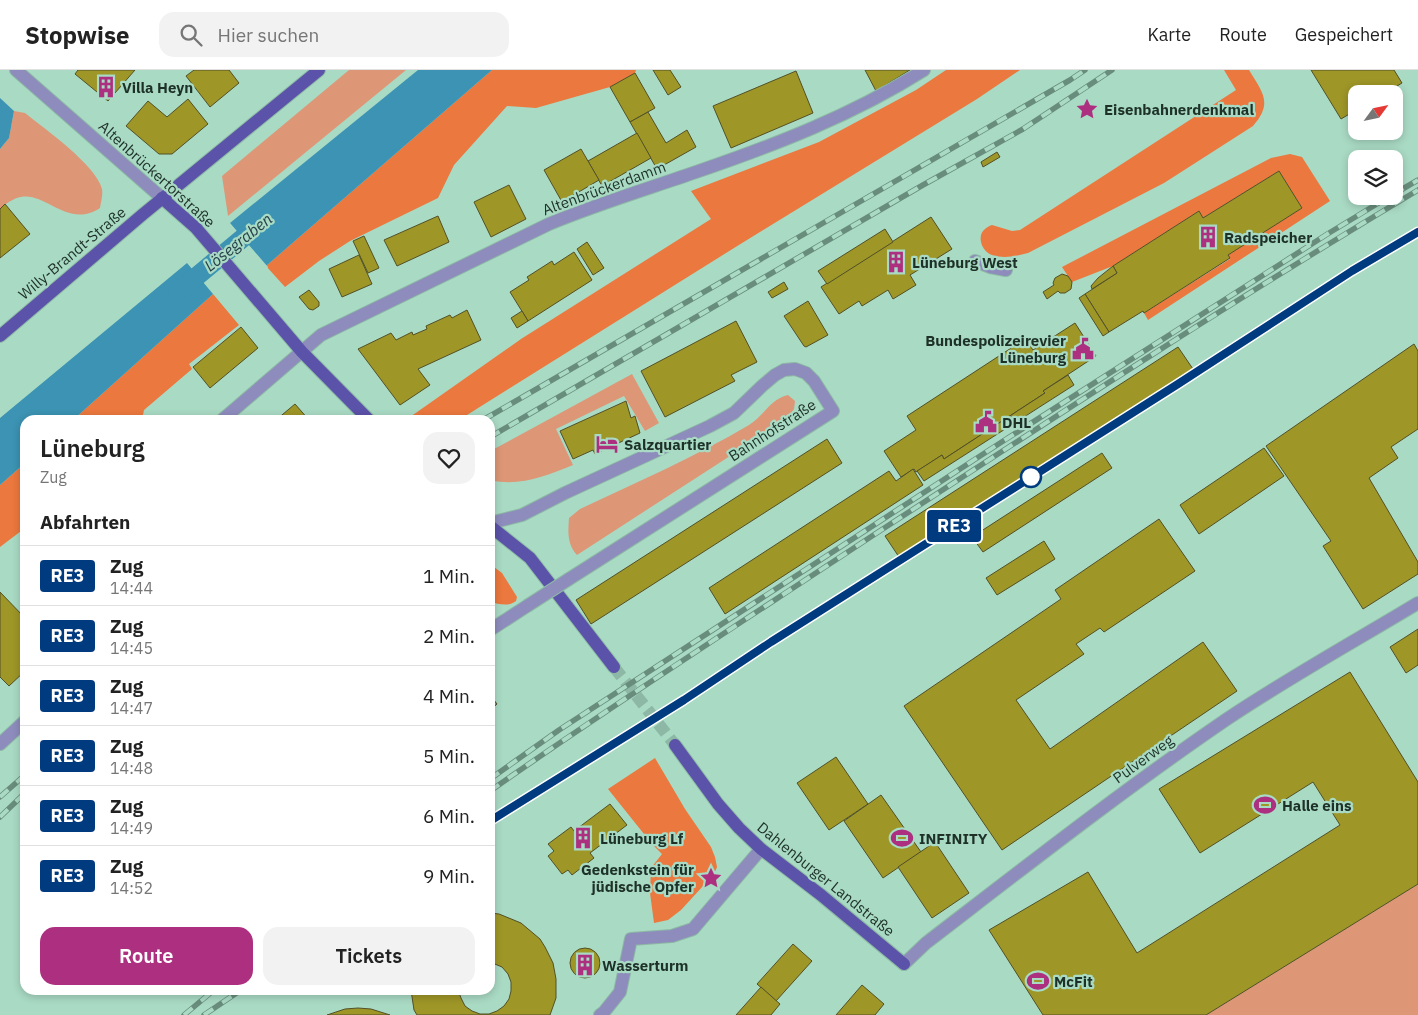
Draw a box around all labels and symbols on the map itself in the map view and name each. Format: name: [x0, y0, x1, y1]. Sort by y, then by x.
building icon: Villa Heyn: [93, 74, 119, 100]
place label: Villa Heyn: [122, 78, 193, 97]
north arrow: [1348, 85, 1402, 140]
place icon: Eisenbahnerdenkmal: [1074, 96, 1100, 122]
place label: Eisenbahnerdenkmal: [1104, 100, 1254, 119]
street label: Altenbrückertorstraße: [95, 117, 219, 231]
street label: Altenbrückerdamm: [540, 157, 668, 219]
street label: Willy-Brandt-Straße: [14, 202, 130, 304]
water label: Lösegraben: [200, 209, 276, 275]
building icon: Radspeicher: [1195, 224, 1221, 250]
place label: Radspeicher: [1224, 228, 1312, 247]
building icon: Lüneburg West: [883, 249, 909, 275]
place label: Lüneburg West: [912, 253, 1018, 272]
place label: Bundespolizeirevier Lüneburg: [925, 331, 1067, 367]
public building icon: Bundespolizeirevier Lüneburg: [1070, 336, 1096, 362]
street label: Bahnhofstraße: [725, 395, 819, 465]
public building icon: DHL: [973, 409, 999, 435]
place label: DHL: [1002, 413, 1031, 432]
hotel icon: Salzquartier: [594, 431, 620, 457]
place label: Salzquartier: [624, 435, 711, 454]
unlabelled marker: [1020, 466, 1042, 488]
line badge: RE3: [925, 510, 983, 542]
street label: Pulverweg: [1109, 731, 1177, 787]
sports icon: Halle eins: [1252, 792, 1278, 818]
place label: Halle eins: [1282, 796, 1352, 815]
street label: Dahlenburger Landstraße: [753, 818, 899, 940]
building icon: Lüneburg Lf: [570, 825, 596, 851]
sports icon: INFINITY: [889, 825, 915, 851]
place label: Lüneburg Lf: [600, 829, 684, 848]
place label: INFINITY: [919, 829, 988, 848]
place label: Gedenkstein für jüdische Opfer: [581, 860, 694, 896]
place icon: Gedenkstein für jüdische Opfer: [698, 865, 724, 891]
building icon: Wasserturm: [572, 952, 598, 978]
place label: Wasserturm: [602, 956, 688, 975]
sports icon: McFit: [1025, 968, 1051, 994]
place label: McFit: [1054, 972, 1093, 991]

